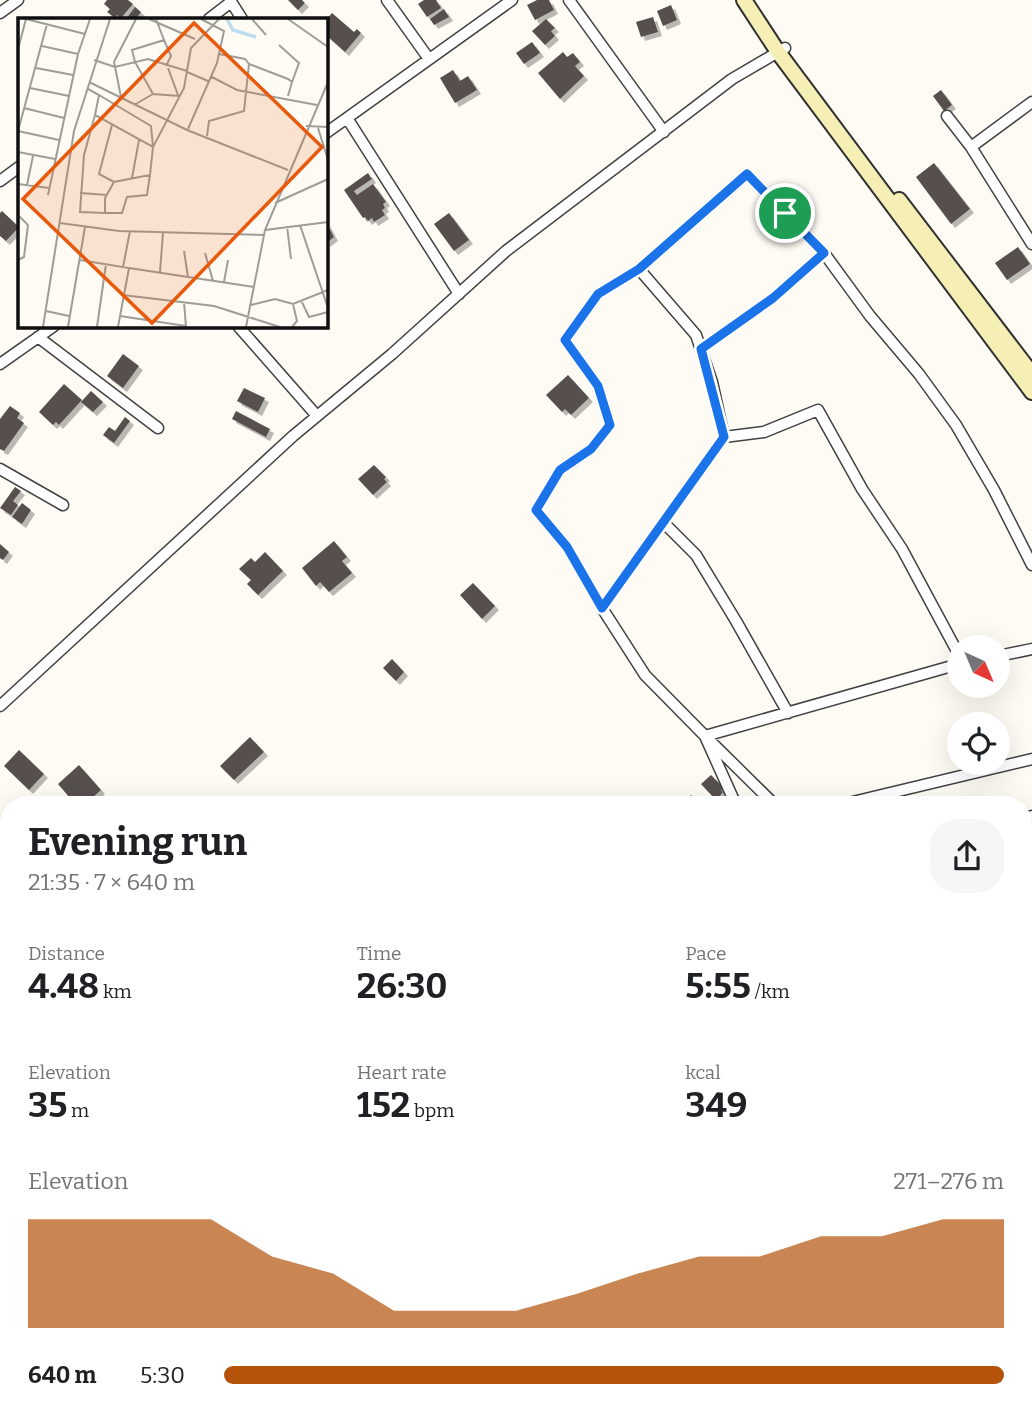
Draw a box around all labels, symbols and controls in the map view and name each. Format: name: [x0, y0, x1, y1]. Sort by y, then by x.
inset map: [18, 18, 327, 327]
pin: [755, 183, 815, 243]
icon: arrive: [766, 194, 804, 232]
north arrow: [947, 635, 1010, 698]
map controls: [947, 635, 1010, 775]
button: locate: [947, 712, 1010, 775]
text: Evening run: [28, 819, 247, 865]
button: share: [930, 819, 1004, 893]
text: 21:35 · 7 × 640 m: [28, 868, 195, 896]
text: Distance: [28, 942, 105, 965]
text: Time: [357, 942, 402, 965]
text: Pace: [685, 942, 726, 965]
text: 4.48: [28, 965, 99, 1007]
text: 26:30: [357, 965, 448, 1007]
text: 5:55: [685, 965, 751, 1007]
text: km: [99, 980, 132, 1003]
text: /km: [751, 980, 790, 1003]
text: Elevation: [28, 1061, 111, 1084]
text: Heart rate: [357, 1061, 447, 1084]
text: kcal: [685, 1061, 721, 1084]
text: 35: [28, 1084, 67, 1126]
text: 152: [357, 1084, 410, 1126]
text: 349: [685, 1084, 748, 1126]
text: m: [67, 1099, 89, 1122]
text: bpm: [410, 1099, 454, 1122]
text: Elevation: [28, 1167, 128, 1195]
text: 271–276 m: [893, 1167, 1004, 1195]
text: 640 m: [28, 1361, 96, 1389]
text: 5:30: [140, 1361, 185, 1389]

